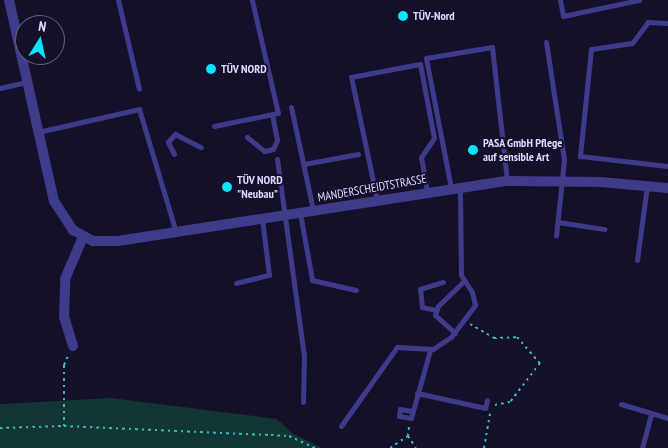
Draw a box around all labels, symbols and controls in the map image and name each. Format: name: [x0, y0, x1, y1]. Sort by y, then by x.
place label: TÜV-Nord: [413, 9, 455, 23]
marker: TÜV-Nord: [397, 10, 409, 22]
north arrow: [15, 15, 65, 65]
text: N: [37, 17, 48, 36]
place label: TÜV NORD: [221, 62, 267, 76]
marker: TÜV NORD: [205, 63, 217, 75]
place label: PASA GmbH Pflege auf sensible Art: [483, 136, 563, 164]
marker: PASA GmbH Pflege auf sensible Art: [467, 144, 479, 156]
street label: MANDERSCHEIDTSTRASSE: [316, 171, 428, 205]
place label: TÜV NORD "Neubau": [237, 173, 283, 201]
marker: TÜV NORD "Neubau": [221, 181, 233, 193]

